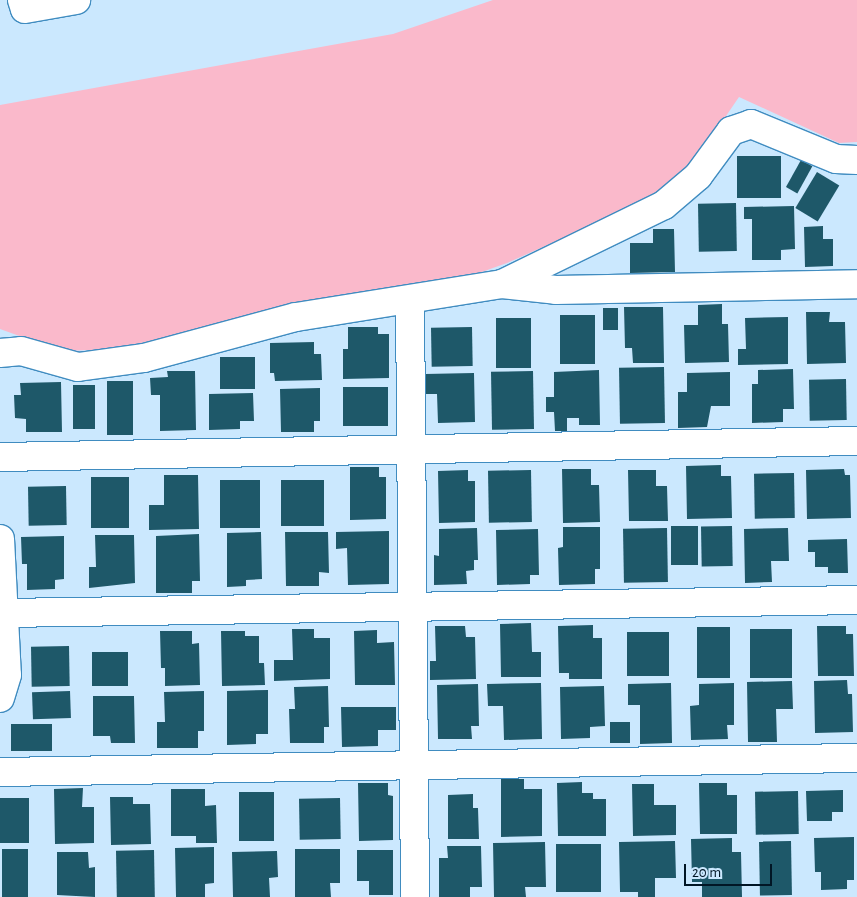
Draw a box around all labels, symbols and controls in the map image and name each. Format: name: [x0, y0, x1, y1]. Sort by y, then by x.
scale bar: [687, 854, 774, 886]
text: 20 m: [692, 865, 721, 880]

